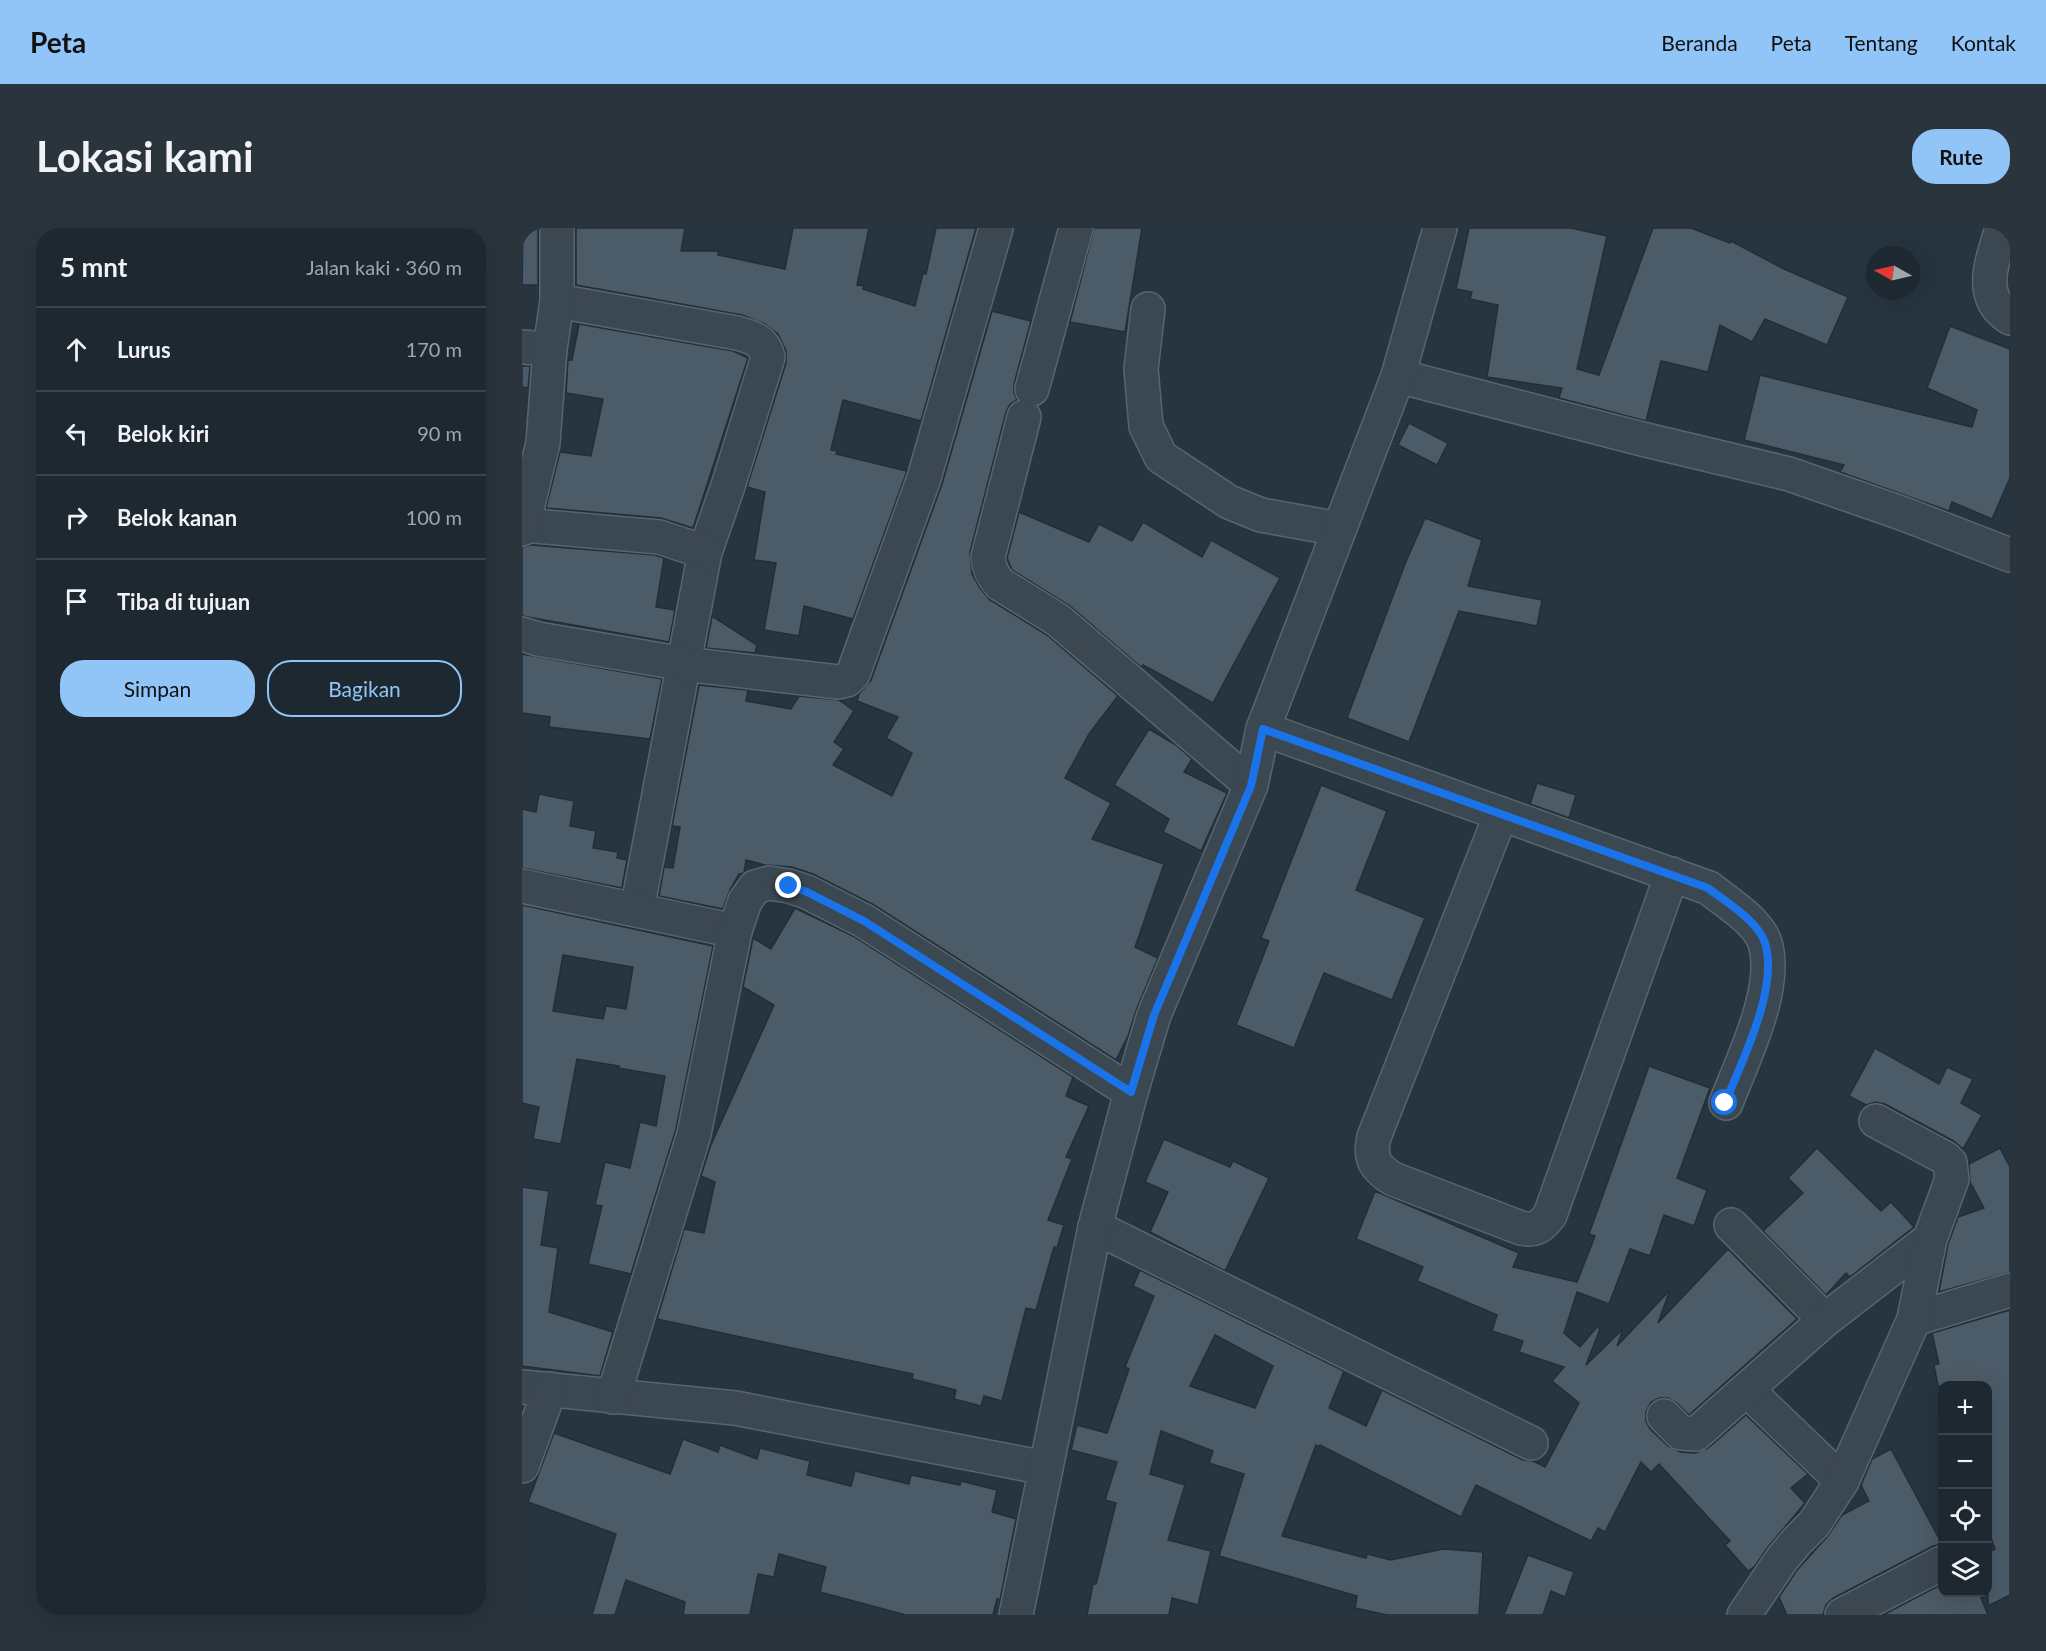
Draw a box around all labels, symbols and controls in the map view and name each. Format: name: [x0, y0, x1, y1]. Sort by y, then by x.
text: Peta: [30, 25, 86, 59]
text: Beranda: [1661, 30, 1738, 55]
text: Peta: [1771, 30, 1812, 55]
text: Tentang: [1845, 30, 1918, 55]
text: Kontak: [1951, 30, 2016, 55]
button: Rute: [1912, 129, 2010, 184]
text: Lokasi kami: [36, 131, 254, 181]
north arrow: [1866, 246, 1920, 300]
text: 5 mnt: [60, 251, 127, 283]
text: Jalan kaki · 360 m: [306, 255, 462, 279]
icon: ahead: [60, 333, 93, 366]
text: Lurus: [117, 336, 171, 363]
text: 170 m: [406, 337, 462, 361]
icon: left: [60, 417, 93, 450]
text: Belok kiri: [117, 420, 209, 447]
text: 90 m: [417, 421, 462, 445]
icon: right: [60, 501, 93, 534]
text: Belok kanan: [117, 504, 237, 531]
text: 100 m: [406, 505, 462, 529]
icon: arrive: [60, 585, 93, 618]
text: Tiba di tujuan: [117, 588, 250, 615]
button: Simpan: [60, 660, 255, 717]
button: Bagikan: [267, 660, 462, 717]
route end: [775, 872, 801, 898]
route start: [1711, 1089, 1737, 1115]
map controls: [1938, 1381, 1992, 1597]
button: +: [1938, 1381, 1992, 1435]
button: −: [1938, 1435, 1992, 1489]
button: locate: [1938, 1489, 1992, 1543]
button: layers: [1938, 1543, 1992, 1597]

